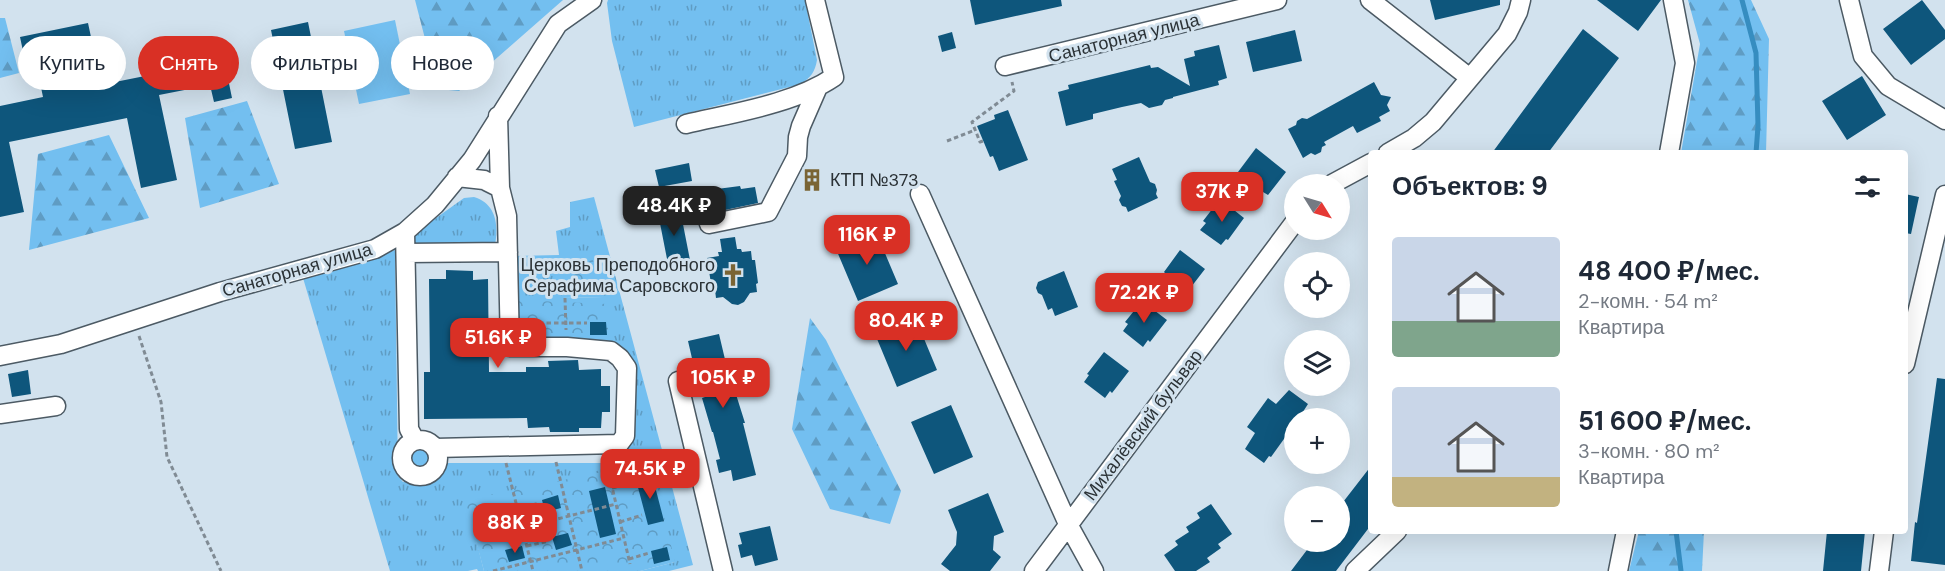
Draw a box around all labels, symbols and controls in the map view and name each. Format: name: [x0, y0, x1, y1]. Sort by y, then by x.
street label: Санаторная улица: [1046, 7, 1203, 68]
chip: Купить: [18, 36, 126, 90]
chip: Снять: [138, 36, 239, 90]
chip: Фильтры: [251, 36, 379, 90]
chip: Новое: [391, 36, 494, 90]
building icon: КТП №373: [799, 167, 825, 193]
place label: КТП №373: [830, 168, 919, 192]
text: Объектов: 9: [1392, 169, 1548, 203]
icon: filters: [1851, 170, 1884, 203]
pin: 37K ₽: [1180, 172, 1264, 223]
north arrow: [1284, 174, 1350, 240]
map controls: [1284, 174, 1350, 552]
text: 37K ₽: [1195, 178, 1249, 204]
pin: 48.4K ₽: [619, 186, 729, 237]
text: 48.4K ₽: [637, 192, 711, 218]
pin: 116K ₽: [818, 215, 916, 266]
text: 116K ₽: [838, 221, 896, 247]
street label: Санаторная улица: [219, 237, 376, 303]
button: locate: [1284, 252, 1350, 318]
place label: Церковь Преподобного Серафима Саровского: [521, 253, 715, 298]
text: 48 400 ₽/мес.: [1578, 254, 1760, 288]
icon: home: [1440, 261, 1512, 333]
church icon: Церковь Преподобного Серафима Саровского: [720, 262, 746, 288]
pin: 72.2K ₽: [1089, 273, 1199, 324]
text: 72.2K ₽: [1109, 279, 1179, 305]
text: 2-комн. · 54 m²: [1578, 288, 1718, 314]
pin: 80.4K ₽: [851, 301, 961, 352]
text: 80.4K ₽: [869, 307, 943, 333]
text: Квартира: [1578, 314, 1664, 340]
pin: 51.6K ₽: [443, 318, 553, 369]
text: 51.6K ₽: [464, 324, 532, 350]
button: layers: [1284, 330, 1350, 396]
street label: Михалёвский бульвар: [1078, 345, 1208, 505]
pin: 105K ₽: [674, 358, 772, 409]
text: 105K ₽: [691, 364, 755, 390]
text: 51 600 ₽/мес.: [1578, 404, 1751, 438]
button: +: [1284, 408, 1350, 474]
icon: home: [1440, 411, 1512, 483]
text: 3-комн. · 80 m²: [1578, 438, 1720, 464]
pin: 74.5K ₽: [595, 449, 705, 500]
text: 74.5K ₽: [615, 455, 686, 481]
text: Квартира: [1578, 464, 1664, 490]
button: −: [1284, 486, 1350, 552]
pin: 88K ₽: [473, 503, 557, 554]
text: 88K ₽: [487, 509, 543, 535]

